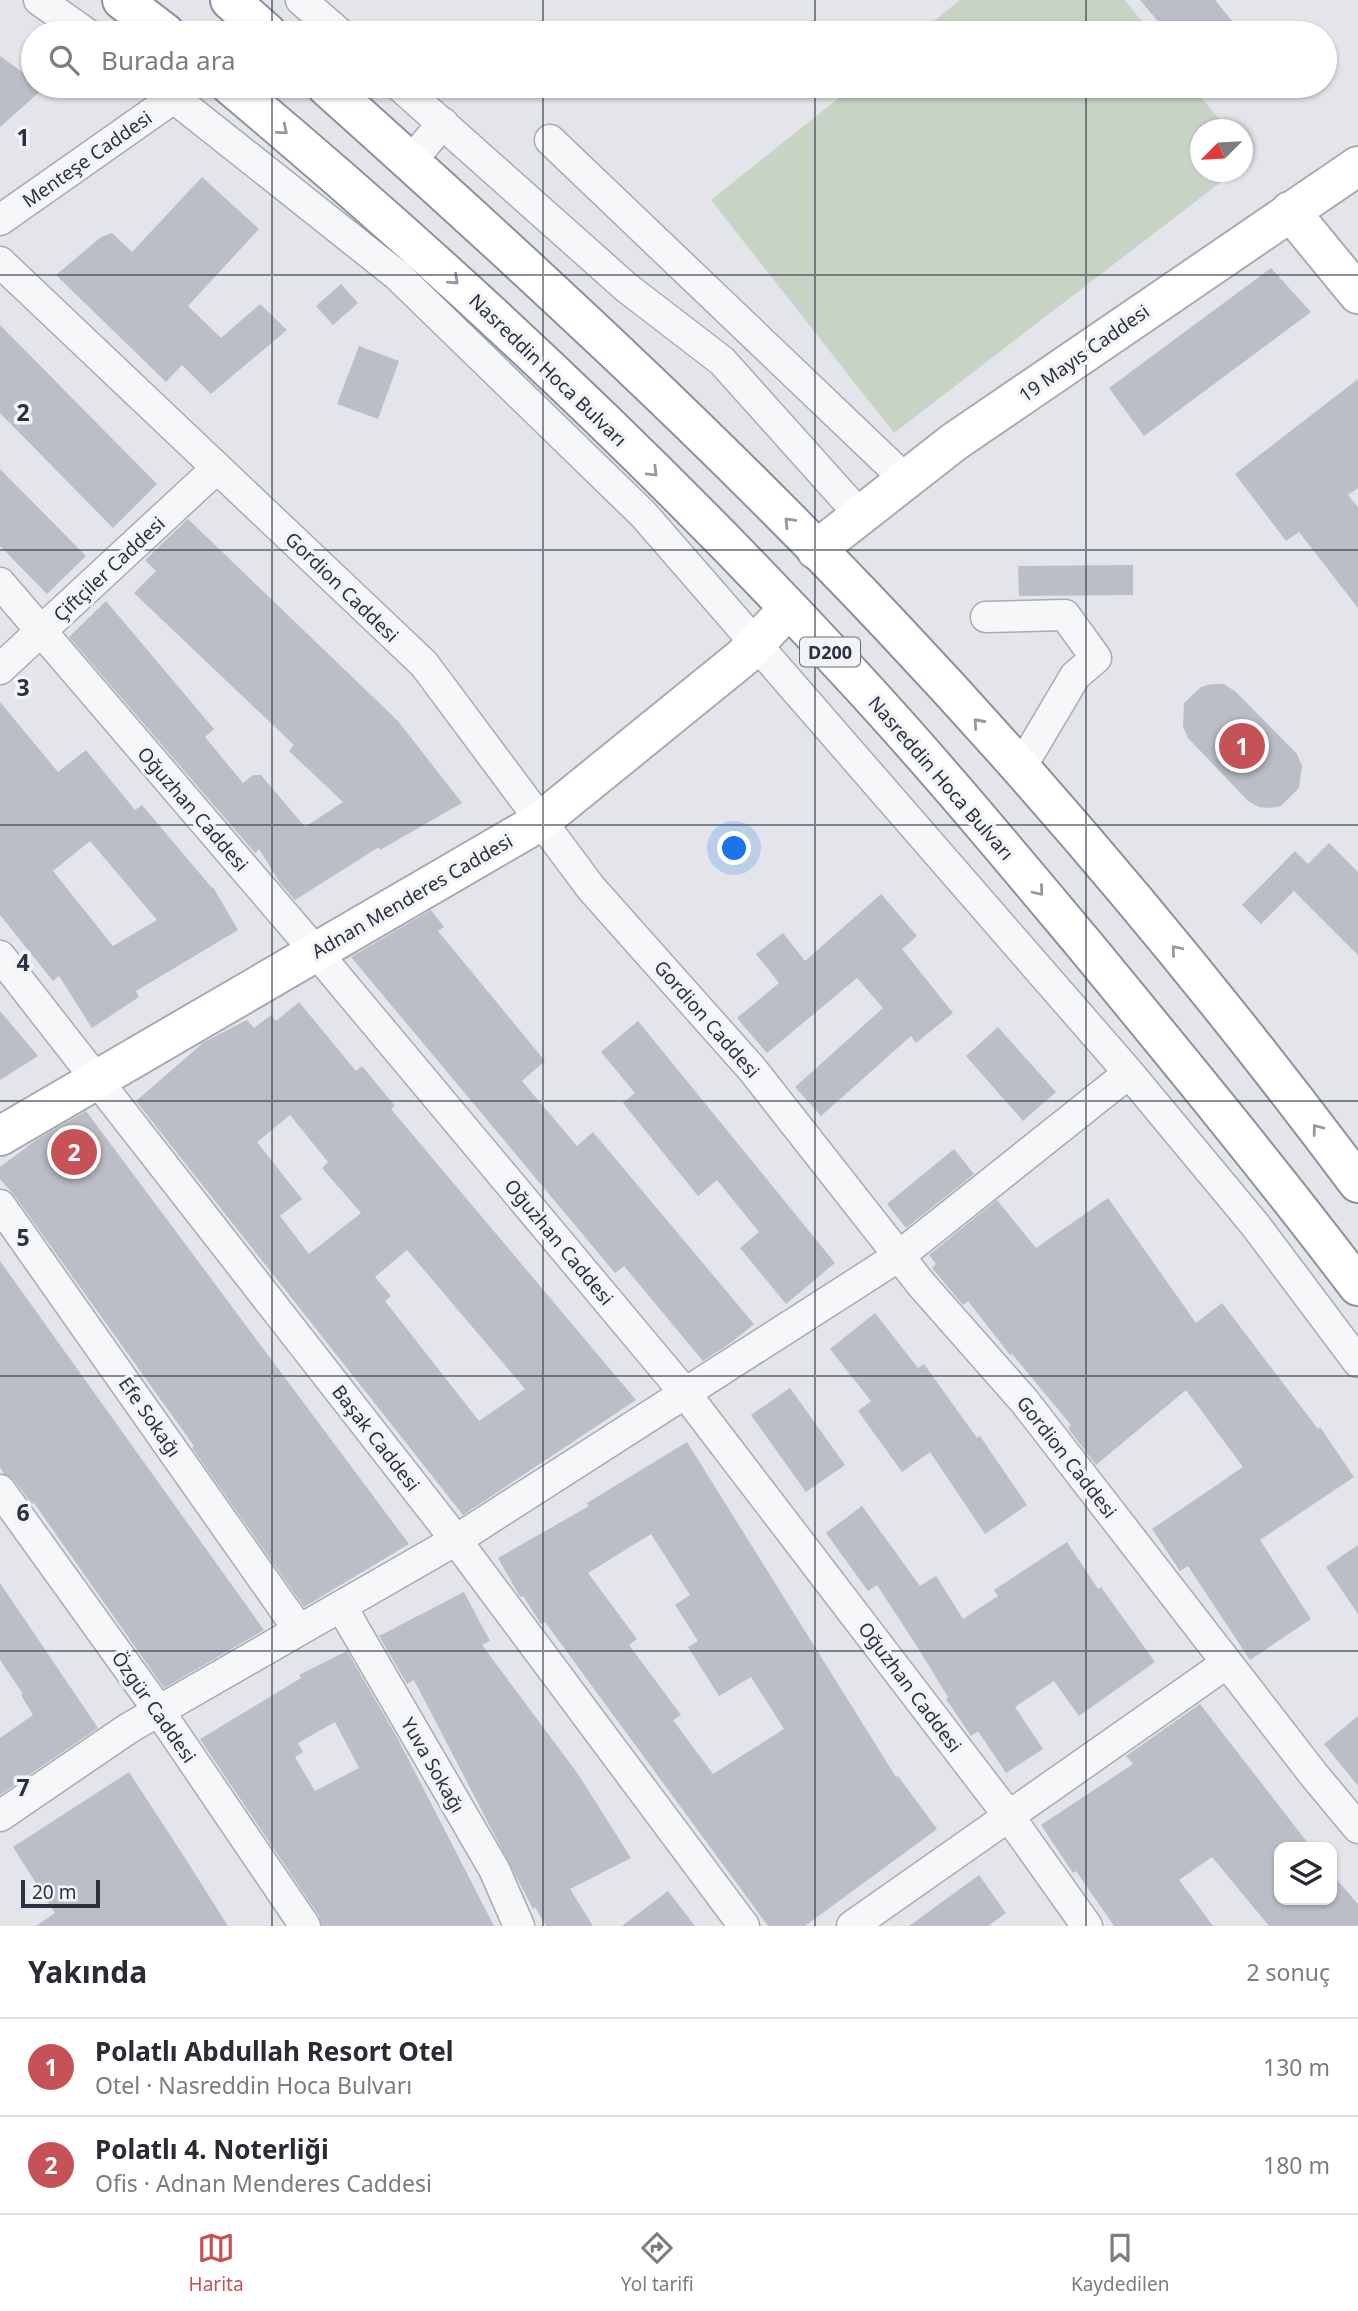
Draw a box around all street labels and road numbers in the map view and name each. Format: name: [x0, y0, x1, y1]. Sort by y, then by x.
street label: Menteşe Caddesi: [17, 105, 157, 213]
street label: Nasreddin Hoca Bulvarı: [464, 288, 632, 452]
street label: 19 Mayıs Caddesi: [1013, 298, 1155, 408]
street label: Çiftçiler Caddesi: [48, 511, 170, 627]
street label: Gordion Caddesi: [280, 526, 404, 648]
road number: D200: [800, 638, 860, 666]
street label: Nasreddin Hoca Bulvarı: [862, 690, 1020, 866]
street label: Oğuzhan Caddesi: [132, 741, 254, 877]
street label: Adnan Menderes Caddesi: [307, 828, 517, 964]
street label: Gordion Caddesi: [649, 954, 765, 1084]
street label: Oğuzhan Caddesi: [499, 1173, 619, 1311]
street label: Efe Sokağı: [113, 1372, 187, 1462]
street label: Başak Caddesi: [326, 1379, 426, 1497]
street label: Gordion Caddesi: [1011, 1391, 1123, 1523]
street label: Oğuzhan Caddesi: [852, 1616, 968, 1758]
street label: Özgür Caddesi: [106, 1646, 202, 1768]
street label: Yuva Sokağı: [395, 1712, 471, 1818]

